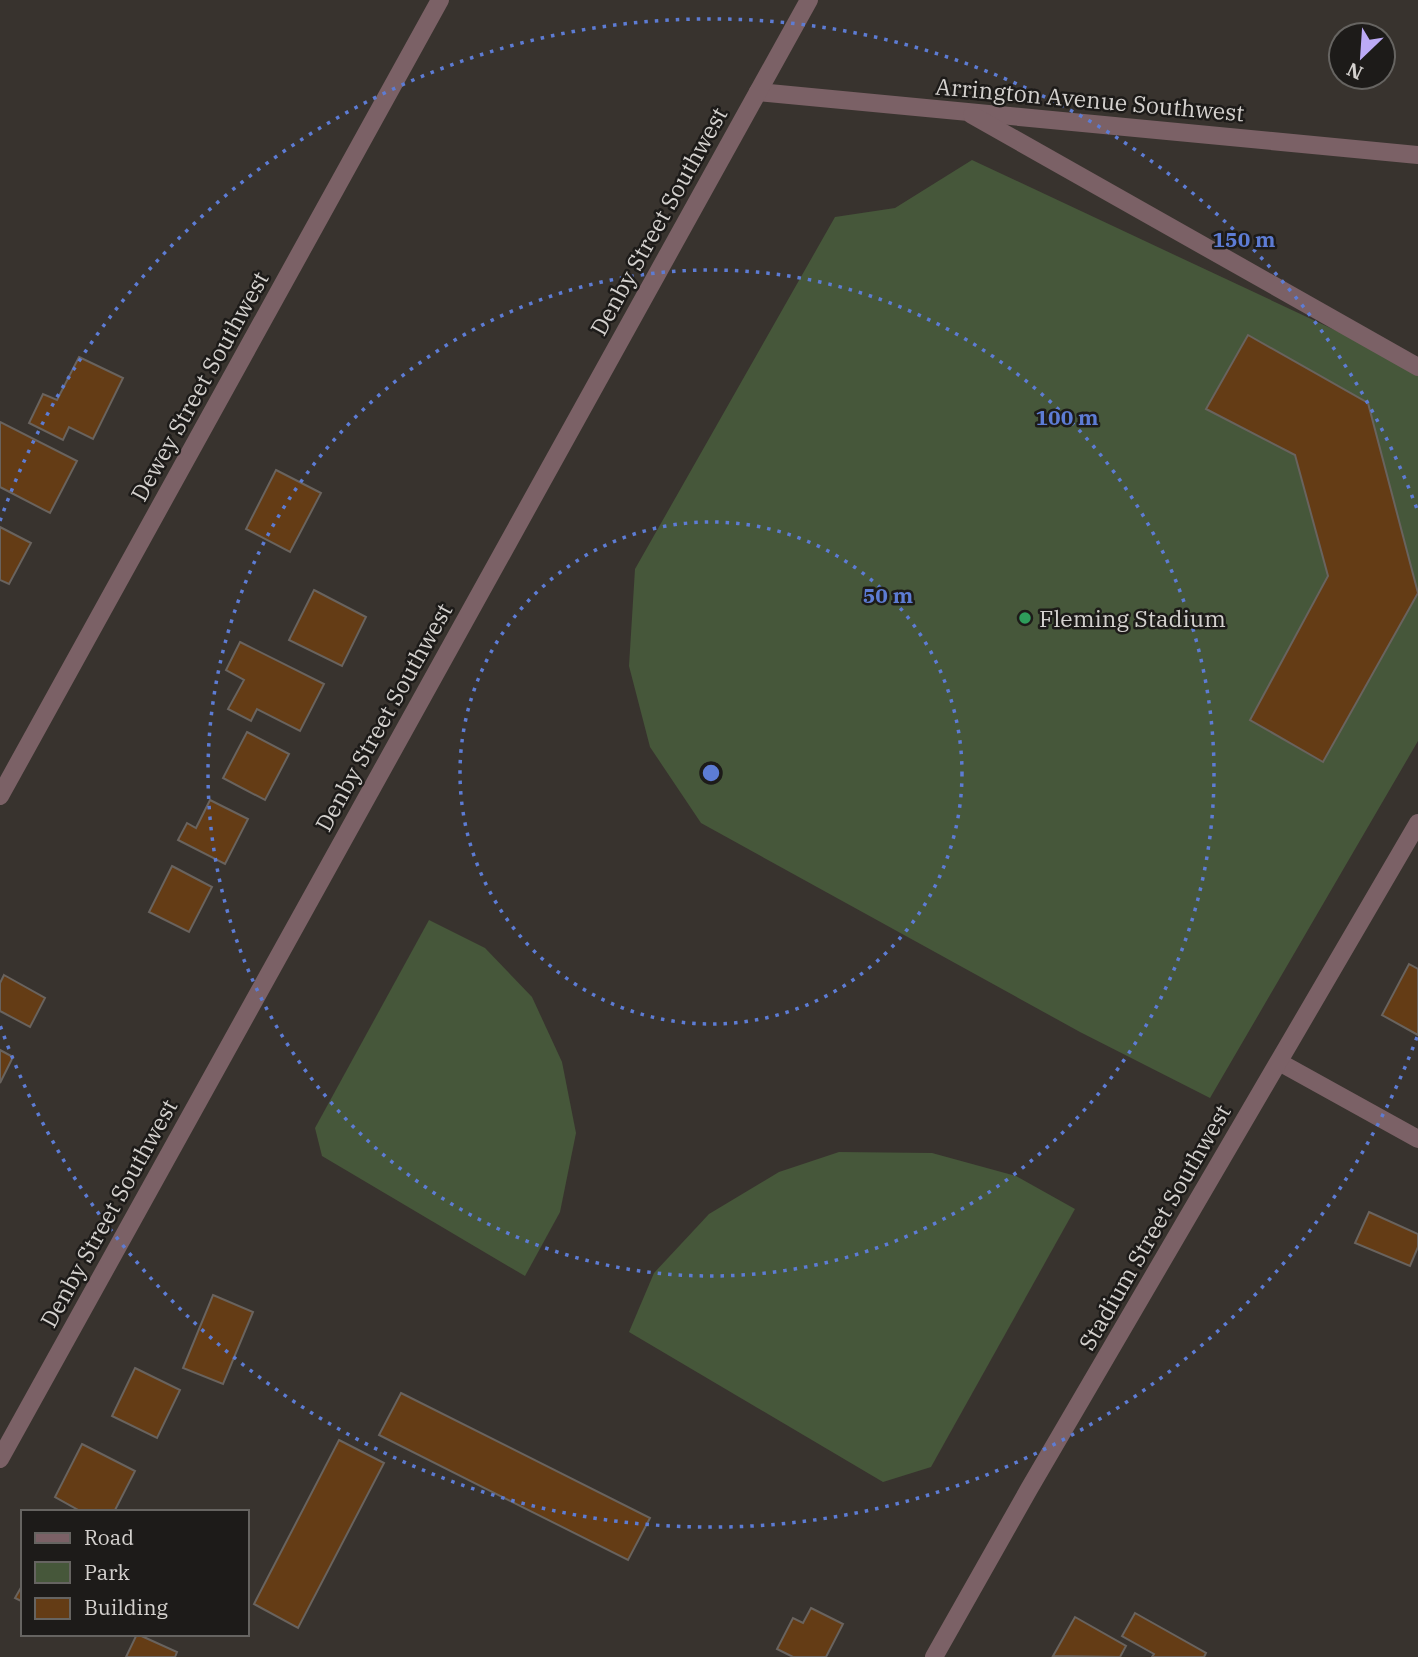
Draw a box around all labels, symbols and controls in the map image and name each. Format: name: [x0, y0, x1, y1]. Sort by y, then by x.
north arrow: [1327, 21, 1397, 91]
text: N: [1343, 57, 1367, 85]
street label: Arrington Avenue Southwest: [934, 71, 1246, 127]
street label: Denby Street Southwest: [583, 101, 733, 341]
text: 150 m: [1212, 225, 1276, 253]
street label: Dewey Street Southwest: [123, 266, 275, 506]
text: 100 m: [1035, 403, 1099, 431]
text: 50 m: [863, 581, 913, 609]
street label: Denby Street Southwest: [308, 597, 458, 837]
place label: Fleming Stadium: [1039, 603, 1226, 633]
marker: Fleming Stadium: [1017, 610, 1033, 626]
centre of rings: [699, 761, 723, 785]
street label: Denby Street Southwest: [33, 1093, 183, 1333]
street label: Stadium Street Southwest: [1071, 1099, 1237, 1355]
legend: [21, 1510, 248, 1636]
text: Road: [84, 1523, 134, 1551]
text: Park: [84, 1558, 131, 1586]
text: Building: [84, 1593, 169, 1621]

